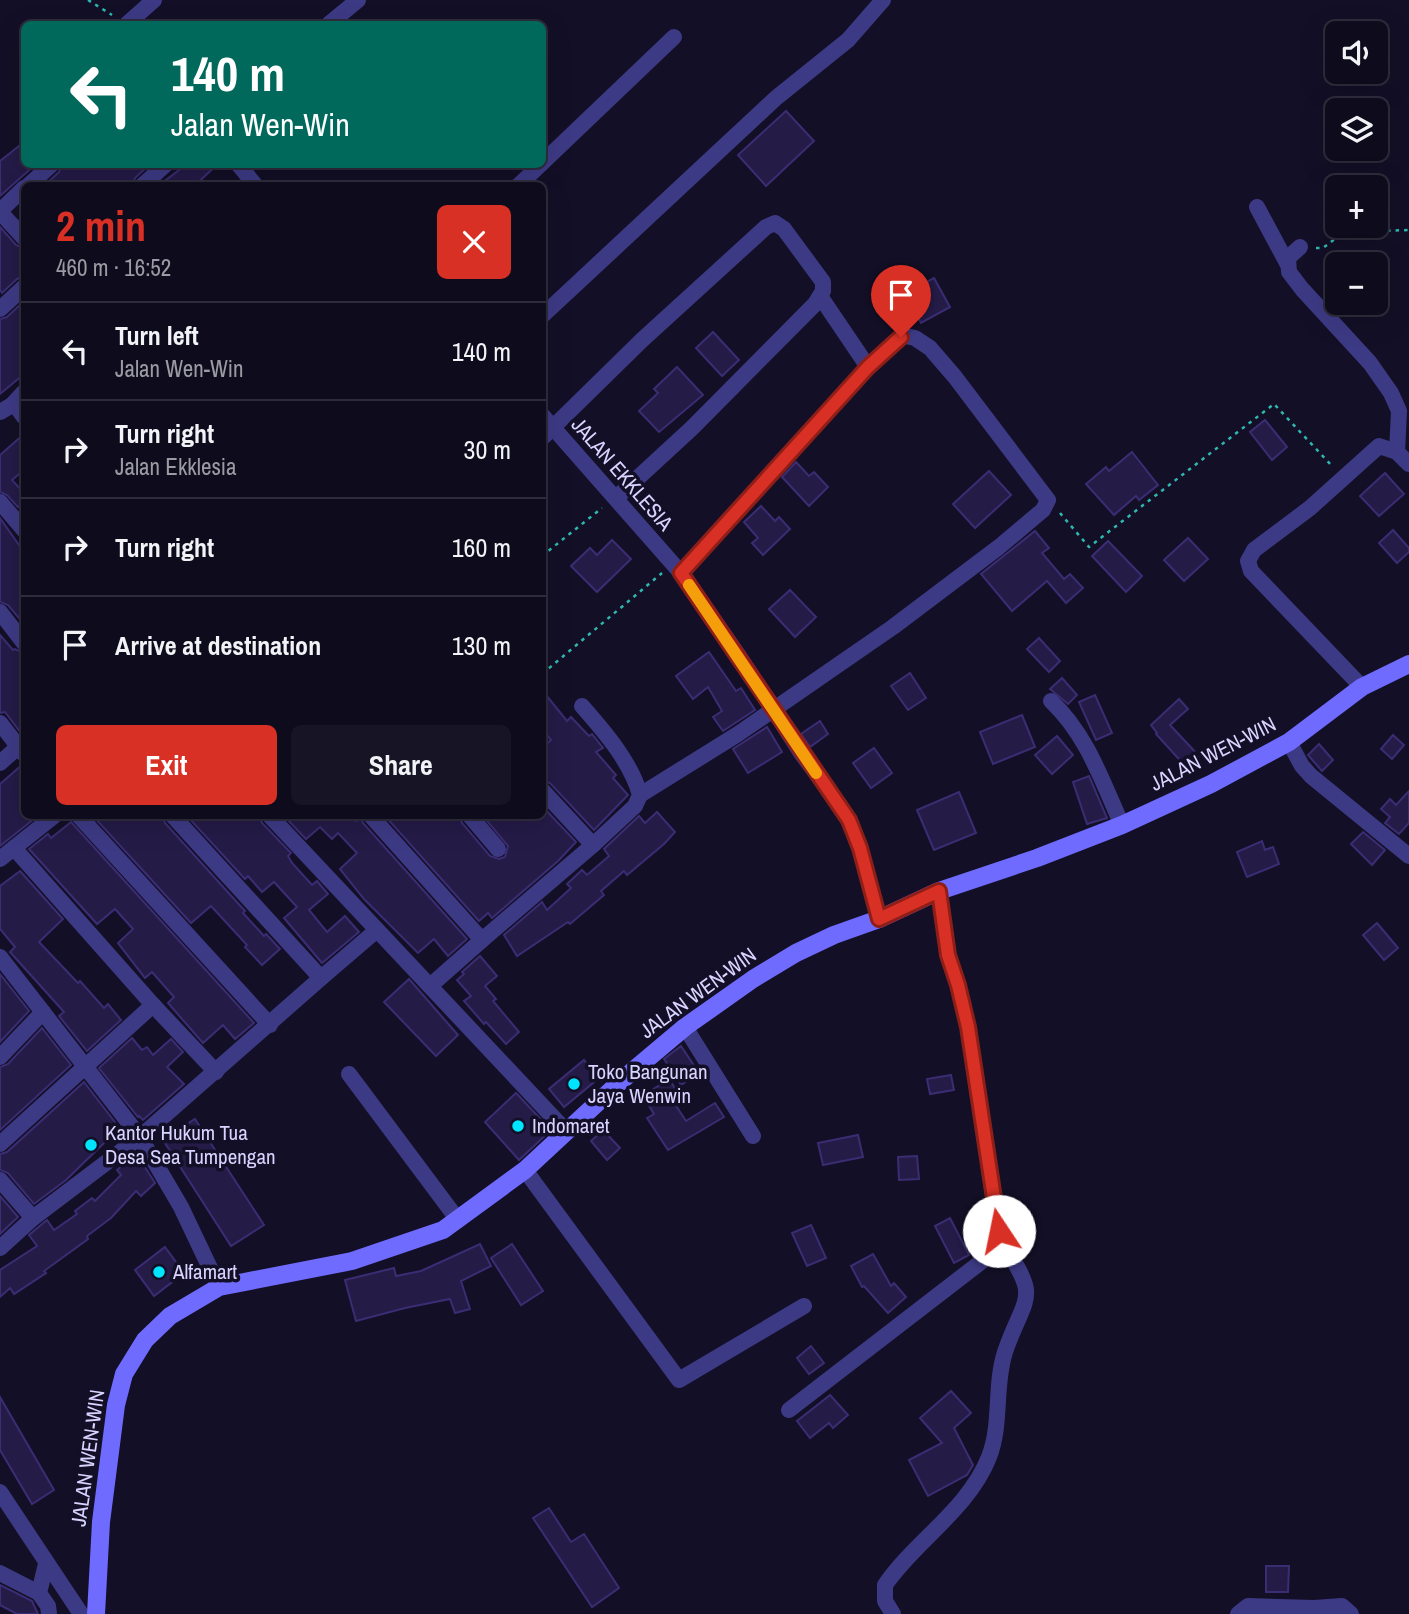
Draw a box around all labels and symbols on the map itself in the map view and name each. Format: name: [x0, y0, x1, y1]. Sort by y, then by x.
pin: [871, 265, 931, 337]
street label: JALAN EKKLESIA: [565, 411, 680, 537]
street label: JALAN WEN-WIN: [1145, 709, 1281, 798]
street label: JALAN WEN-WIN: [633, 940, 762, 1045]
place label: Toko Bangunan Jaya Wenwin: [588, 1057, 708, 1110]
marker: Toko Bangunan Jaya Wenwin: [566, 1076, 582, 1092]
place label: Indomaret: [532, 1111, 610, 1140]
place label: Kantor Hukum Tua Desa Sea Tumpengan: [105, 1118, 276, 1171]
marker: Indomaret: [510, 1118, 526, 1134]
marker: Kantor Hukum Tua Desa Sea Tumpengan: [83, 1137, 99, 1153]
position arrow: [962, 1194, 1036, 1268]
place label: Alfamart: [172, 1257, 237, 1286]
marker: Alfamart: [151, 1264, 167, 1280]
street label: JALAN WEN-WIN: [64, 1388, 111, 1528]

